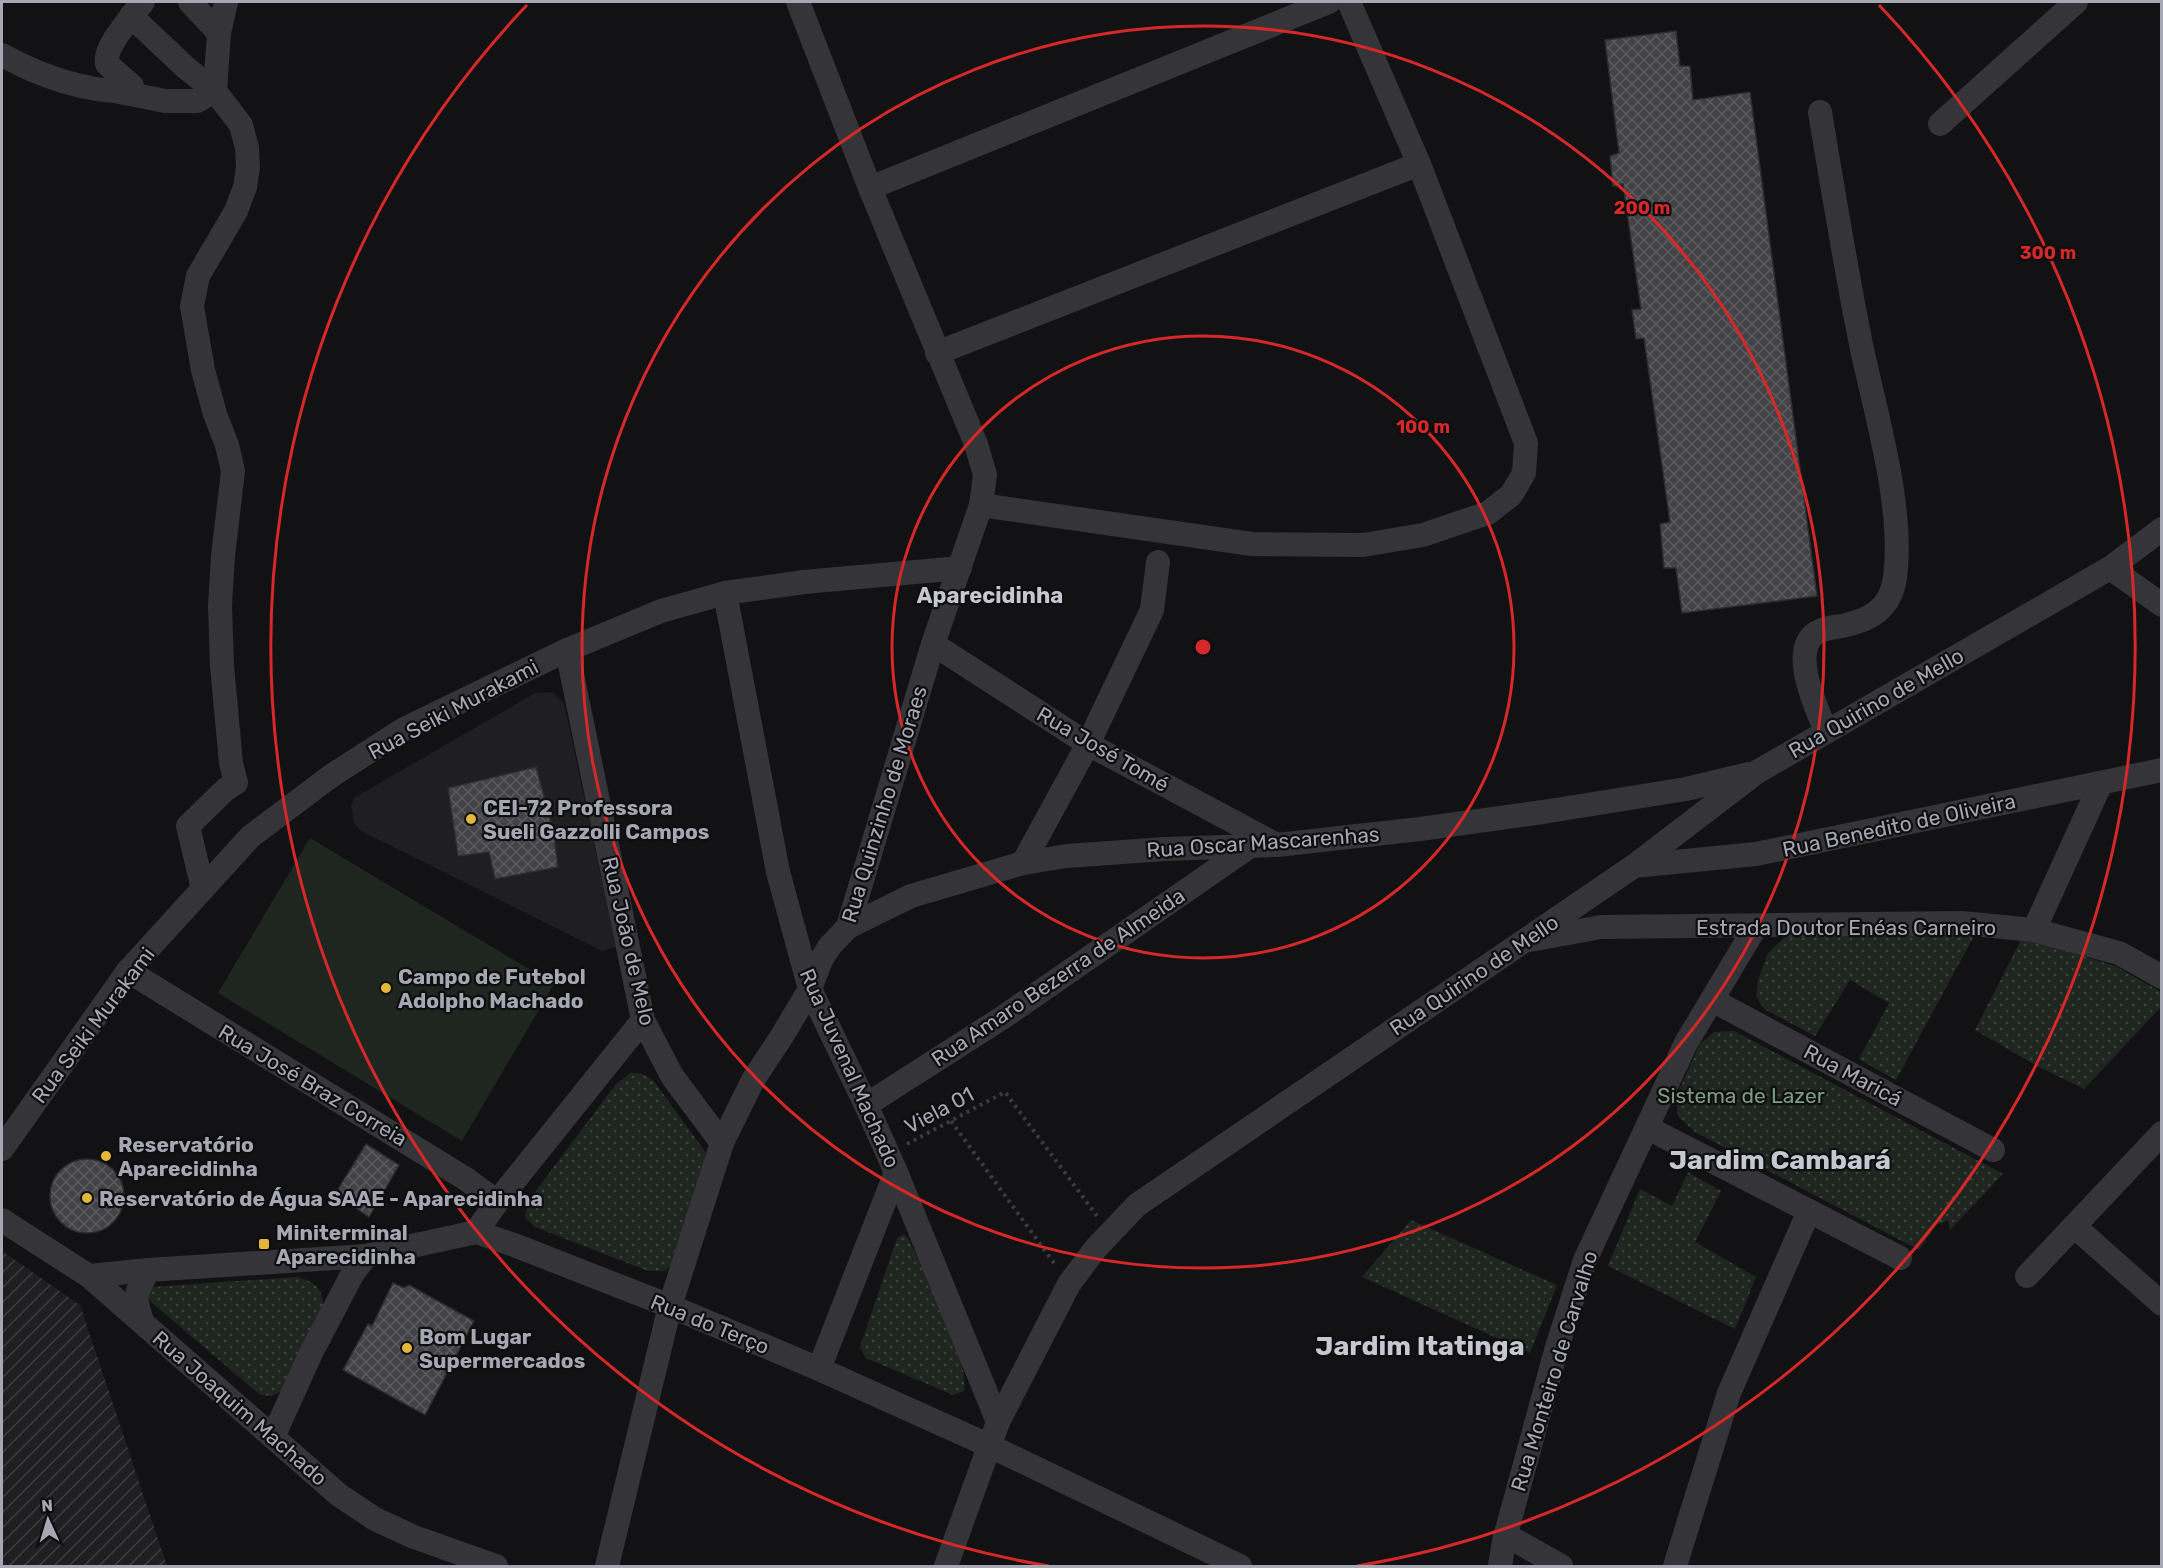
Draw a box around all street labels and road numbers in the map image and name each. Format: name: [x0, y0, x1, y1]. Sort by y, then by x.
street label: Rua Quirino de Mello: [1784, 643, 1968, 763]
street label: Rua Seiki Murakami: [364, 654, 542, 764]
street label: Rua Quinzinho de Moraes: [836, 683, 932, 925]
street label: Rua José Tomé: [1033, 701, 1173, 797]
street label: Rua Benedito de Oliveira: [1780, 788, 2018, 862]
street label: Rua Oscar Mascarenhas: [1146, 821, 1380, 863]
street label: Rua João de Melo: [597, 854, 661, 1028]
street label: Rua Amaro Bezerra de Almeida: [927, 883, 1189, 1071]
street label: Rua Quirino de Mello: [1385, 909, 1563, 1041]
street label: Estrada Doutor Enéas Carneiro: [1696, 915, 1996, 940]
street label: Rua Seiki Murakami: [26, 942, 160, 1108]
street label: Rua Juvenal Machado: [795, 965, 905, 1171]
street label: Rua José Braz Correia: [214, 1019, 412, 1151]
street label: Rua Maricá: [1800, 1039, 1906, 1111]
street label: Viela 01: [900, 1081, 978, 1139]
street label: Rua Monteiro de Carvalho: [1505, 1248, 1603, 1494]
street label: Rua do Terço: [647, 1289, 773, 1359]
street label: Rua Joaquim Machado: [148, 1325, 332, 1491]

